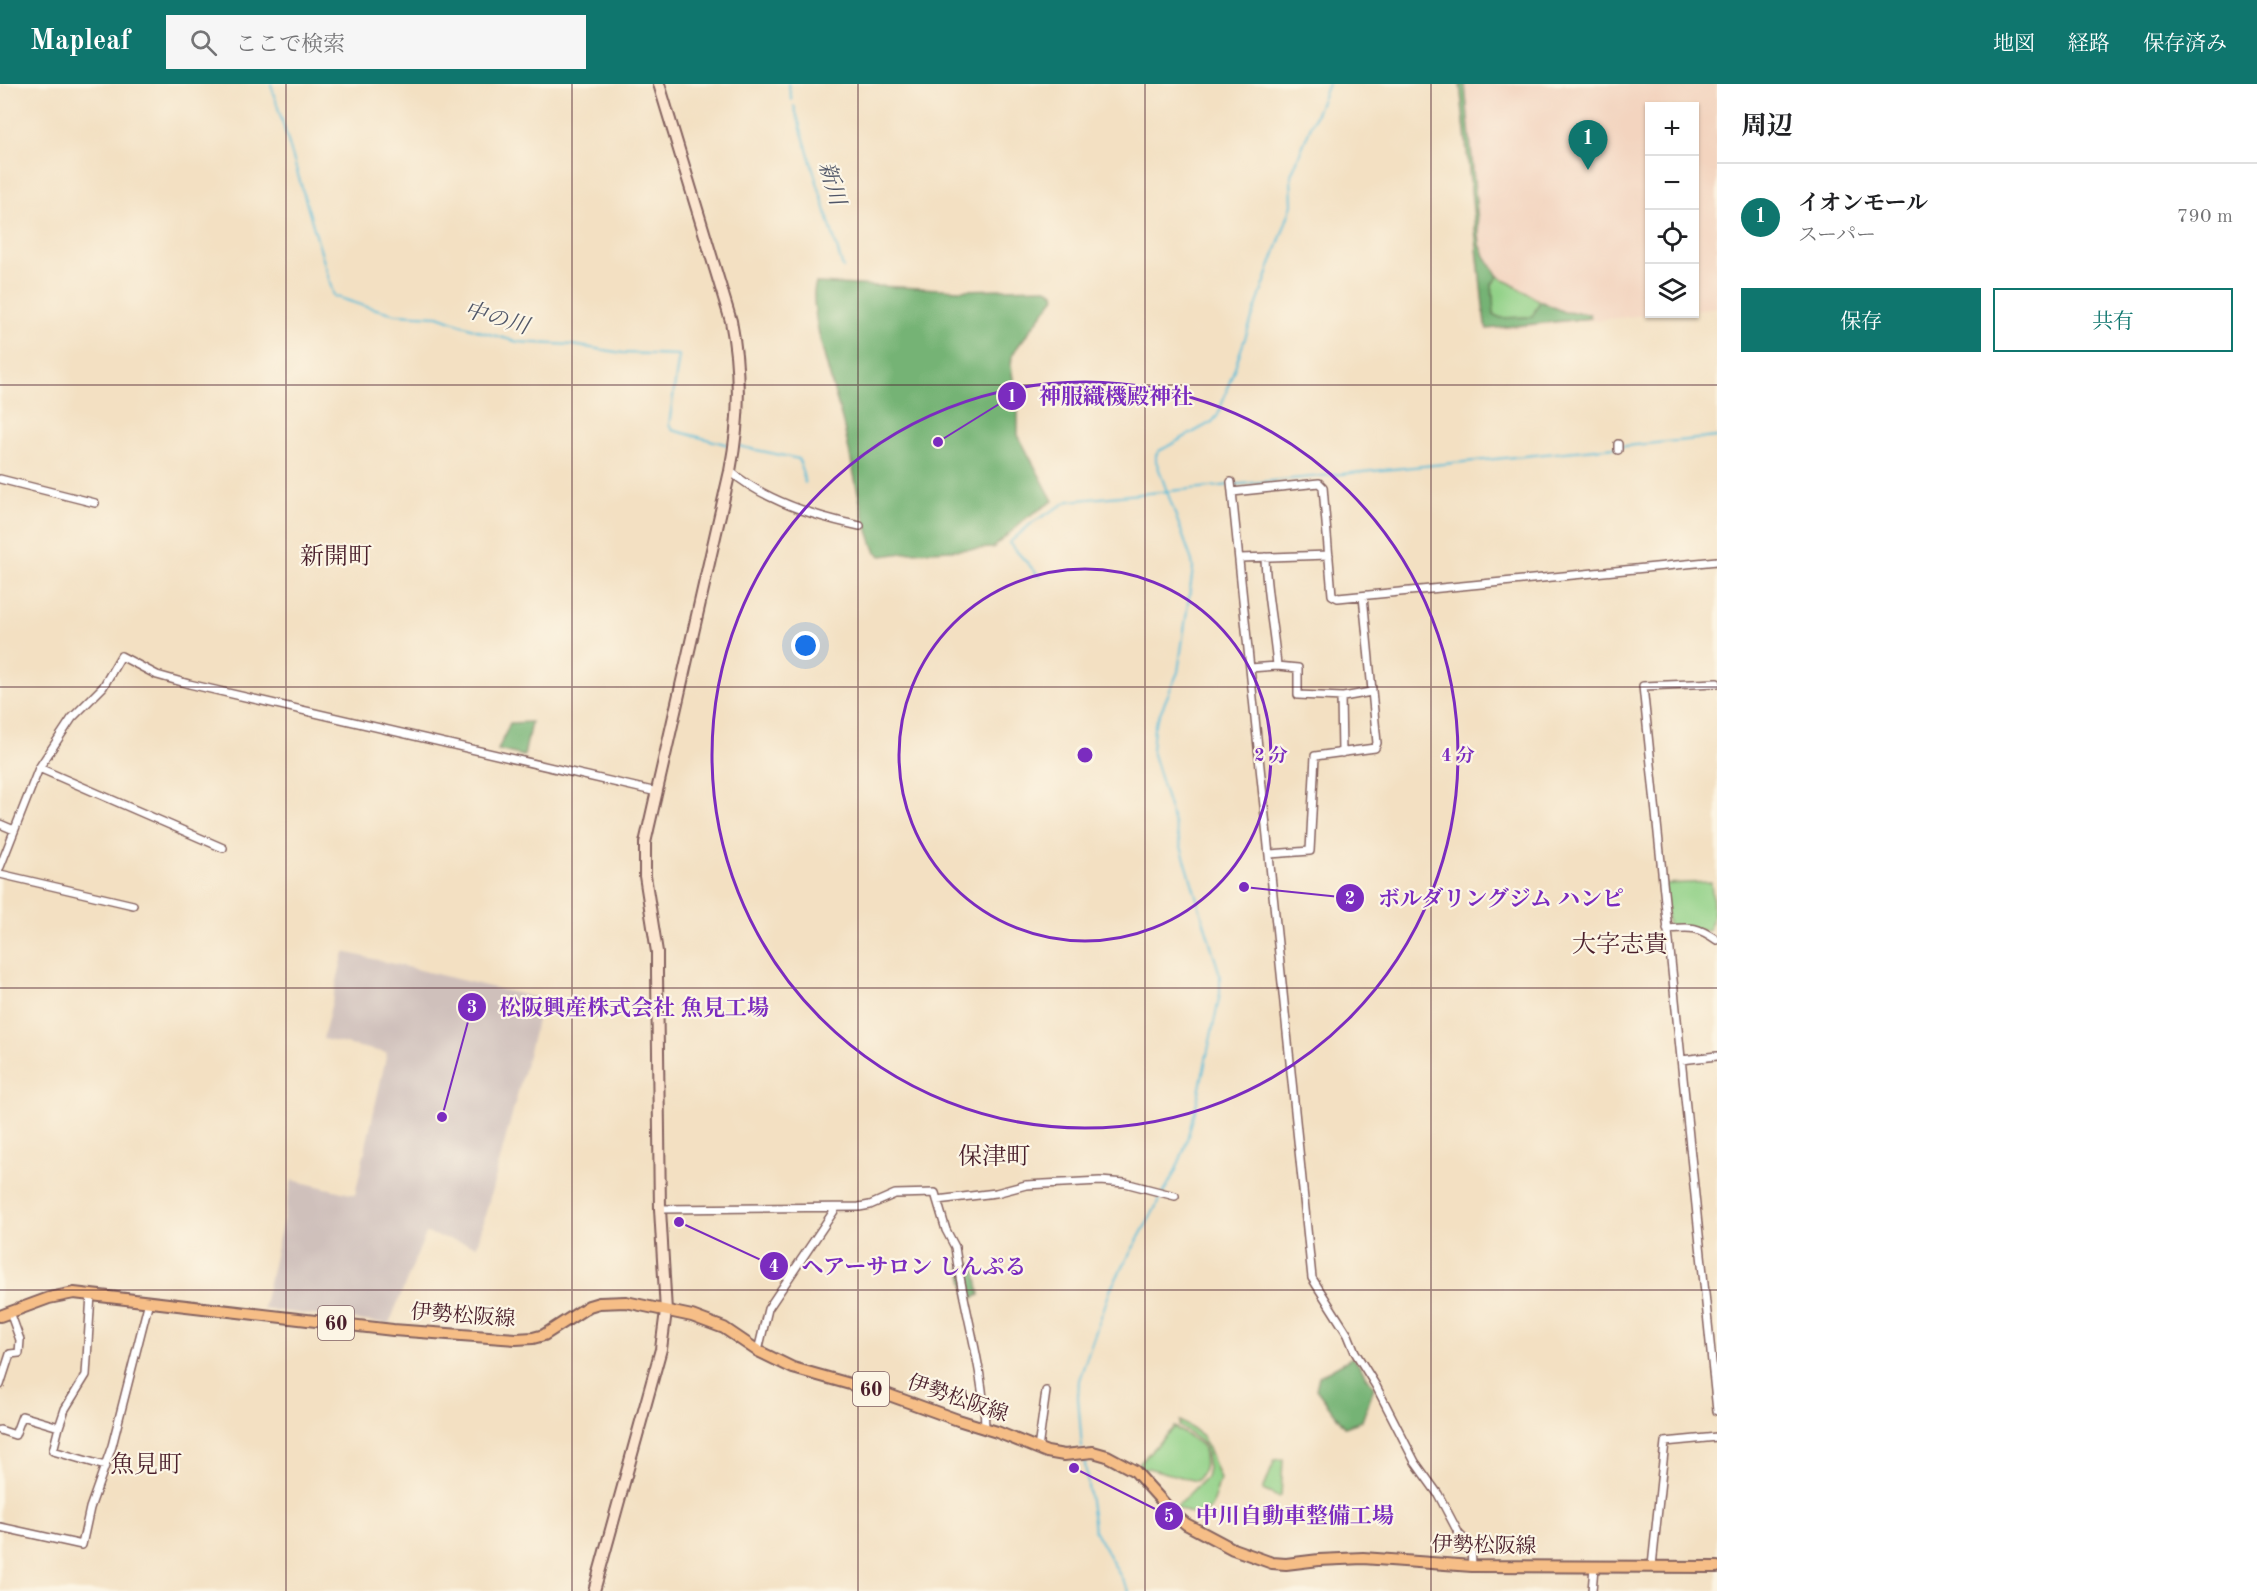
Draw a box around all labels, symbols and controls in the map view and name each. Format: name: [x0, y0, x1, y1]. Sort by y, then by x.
search box: [166, 15, 586, 69]
icon: search: [187, 26, 220, 59]
text: Mapleaf: [30, 28, 130, 56]
text: ここで検索: [235, 34, 345, 56]
text: 地図: [1993, 34, 2035, 55]
text: 経路: [2068, 34, 2110, 55]
text: 保存済み: [2143, 34, 2227, 55]
map controls: [1645, 102, 1699, 318]
button: +: [1645, 102, 1699, 156]
text: 周辺: [1741, 114, 1793, 140]
pin: 1: [1568, 120, 1608, 170]
button: −: [1645, 156, 1699, 210]
water label: 新川: [814, 159, 851, 210]
text: イオンモール: [1798, 193, 1928, 215]
text: 1: [1755, 207, 1766, 227]
text: 790 m: [2177, 207, 2233, 227]
button: locate: [1645, 210, 1699, 264]
text: スーパー: [1798, 226, 1876, 246]
button: layers: [1645, 264, 1699, 318]
button: 保存: [1741, 288, 1981, 352]
button: 共有: [1993, 288, 2233, 352]
water label: 中の川: [462, 297, 534, 339]
callout: 神服織機殿神社: [997, 376, 1205, 416]
text: 神服織機殿神社: [1039, 385, 1193, 409]
text: 1: [1007, 388, 1017, 406]
district label: 新開町: [300, 543, 372, 570]
your location: [791, 631, 820, 660]
centre of rings: [1075, 745, 1095, 765]
text: 2 分: [1254, 745, 1288, 765]
text: 4 分: [1441, 745, 1475, 765]
callout: ボルダリングジム ハンピ: [1335, 878, 1637, 918]
text: ボルダリングジム ハンピ: [1378, 887, 1624, 911]
text: 2: [1345, 890, 1355, 908]
district label: 大字志貴: [1572, 931, 1668, 958]
callout: 松阪興産株式会社 魚見工場: [457, 987, 782, 1027]
text: 松阪興産株式会社 魚見工場: [499, 996, 769, 1020]
text: 3: [467, 999, 477, 1017]
district label: 保津町: [958, 1143, 1030, 1170]
callout: ヘアーサロン しんぷる: [759, 1246, 1038, 1286]
text: ヘアーサロン しんぷる: [802, 1256, 1026, 1279]
text: 4: [769, 1258, 779, 1276]
street label: 伊勢松阪線: [410, 1300, 516, 1331]
road number: 60: [318, 1306, 354, 1340]
street label: 伊勢松阪線: [904, 1371, 1011, 1426]
road number: 60: [853, 1372, 889, 1406]
district label: 魚見町: [110, 1451, 182, 1478]
callout: 中川自動車整備工場: [1154, 1496, 1406, 1536]
text: 中川自動車整備工場: [1196, 1504, 1394, 1528]
text: 5: [1164, 1508, 1174, 1526]
street label: 伊勢松阪線: [1431, 1533, 1537, 1558]

